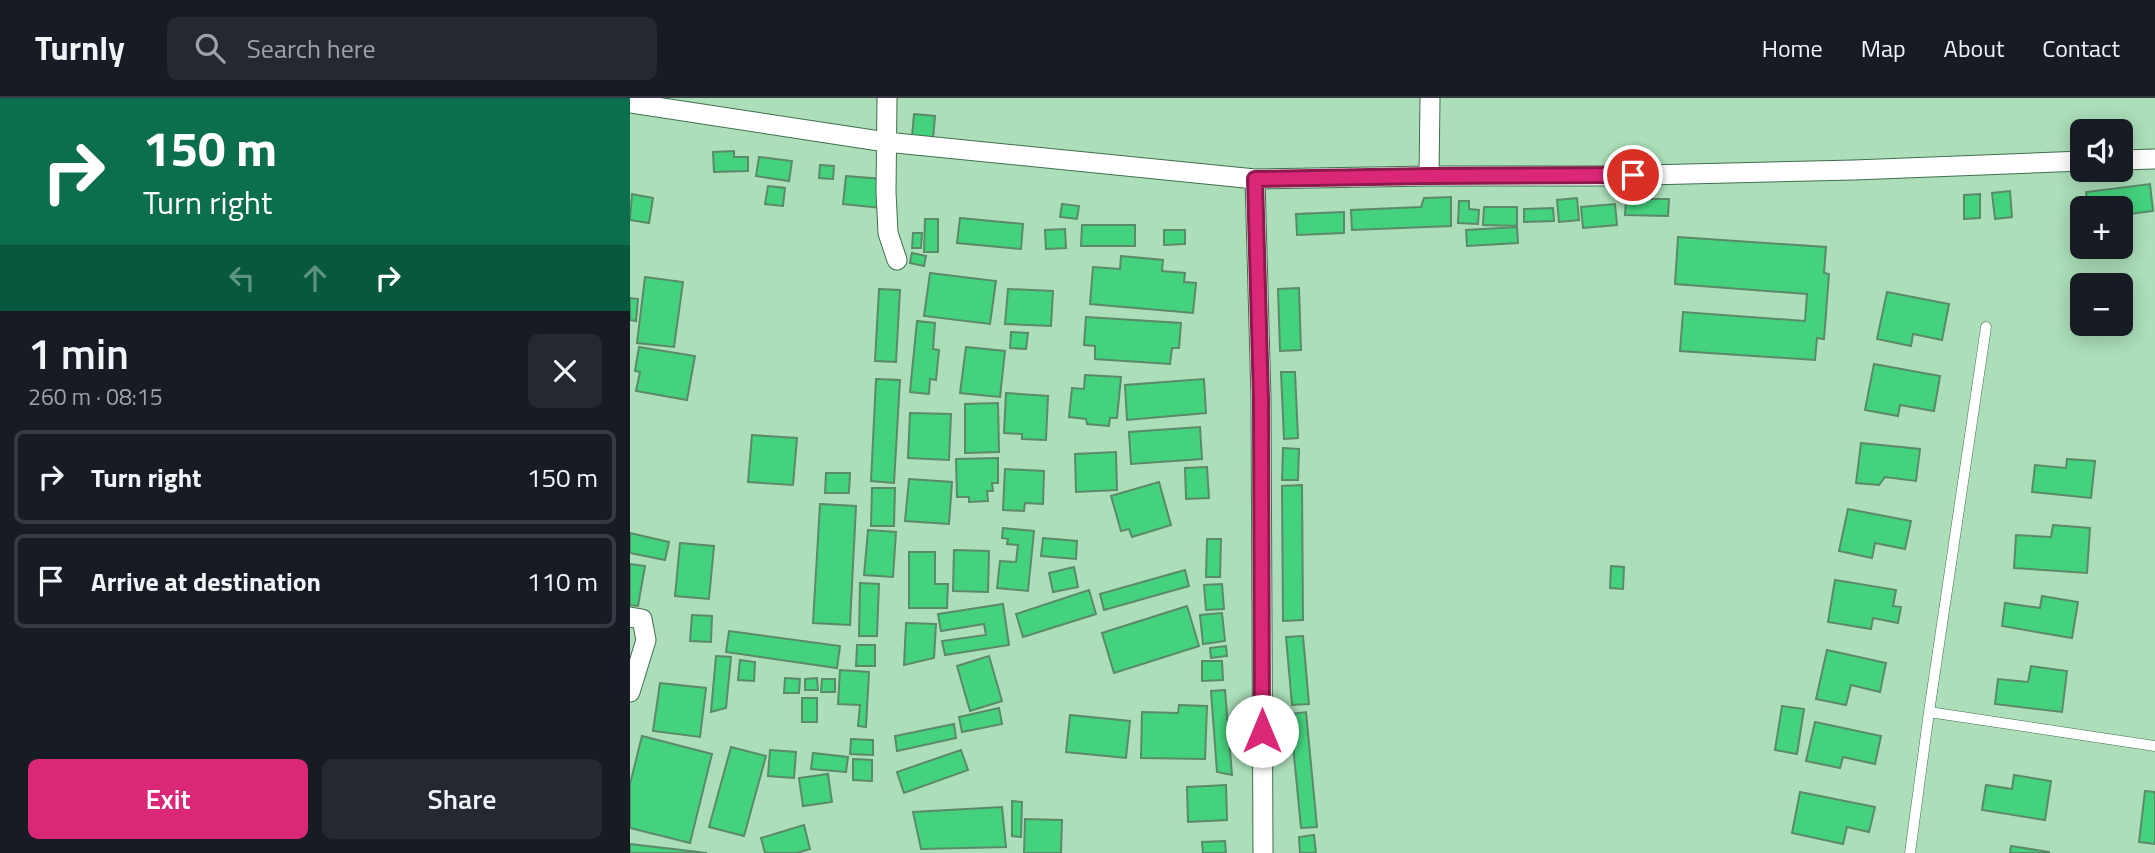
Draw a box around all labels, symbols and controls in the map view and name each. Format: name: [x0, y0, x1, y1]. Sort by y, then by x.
search box: [167, 17, 657, 80]
text: Turnly: [35, 23, 125, 73]
icon: search: [191, 29, 229, 67]
text: Search here: [247, 29, 376, 68]
text: Home: [1762, 30, 1823, 66]
text: Map: [1861, 30, 1906, 66]
text: About: [1944, 30, 2004, 66]
text: Contact: [2042, 30, 2120, 66]
text: 150 m: [143, 110, 277, 185]
map controls: [2070, 119, 2133, 336]
button: sound: [2070, 119, 2133, 182]
icon: right: [28, 126, 119, 217]
pin: [1603, 145, 1663, 205]
icon: arrive: [1614, 156, 1652, 194]
text: Turn right: [143, 178, 272, 226]
button: +: [2070, 196, 2133, 259]
icon: left: [223, 259, 261, 297]
icon: ahead: [296, 259, 334, 297]
icon: right: [369, 259, 407, 297]
button: −: [2070, 273, 2133, 336]
text: 1 min: [28, 321, 129, 385]
button: close: [528, 334, 602, 408]
text: 260 m · 08:15: [28, 379, 163, 414]
icon: right: [32, 458, 70, 496]
text: Turn right: [91, 458, 202, 497]
text: 150 m: [527, 458, 598, 497]
icon: arrive: [32, 562, 70, 600]
text: Arrive at destination: [91, 562, 321, 601]
text: 110 m: [527, 562, 598, 601]
position arrow: [1225, 694, 1299, 768]
button: Exit: [28, 759, 308, 839]
button: Share: [322, 759, 602, 839]

